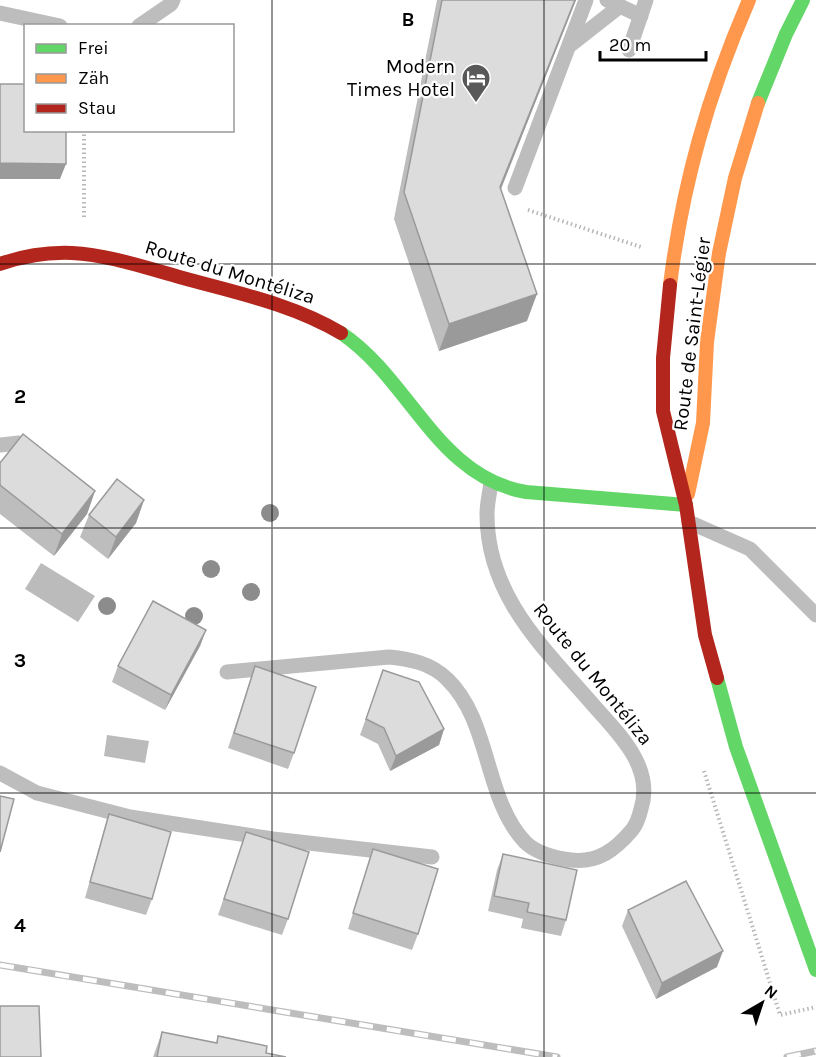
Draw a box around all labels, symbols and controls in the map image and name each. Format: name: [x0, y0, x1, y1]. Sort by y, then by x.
text: B: [402, 8, 414, 31]
legend: [24, 24, 234, 132]
scale bar: [600, 24, 706, 62]
text: 20 m: [609, 34, 651, 56]
text: Frei: [78, 37, 109, 59]
place label: Modern Times Hotel: [347, 55, 455, 101]
hotel icon: Modern Times Hotel: [460, 62, 492, 104]
text: Zäh: [78, 67, 109, 89]
text: Stau: [78, 97, 116, 119]
street label: Route du Montéliza: [142, 235, 318, 309]
street label: Route de Saint-Légier: [669, 235, 715, 432]
text: 2: [14, 385, 26, 408]
street label: Route du Montéliza: [529, 598, 657, 750]
text: 3: [14, 649, 26, 672]
text: 4: [14, 914, 26, 937]
north arrow: [732, 973, 792, 1033]
text: N: [761, 981, 782, 1003]

